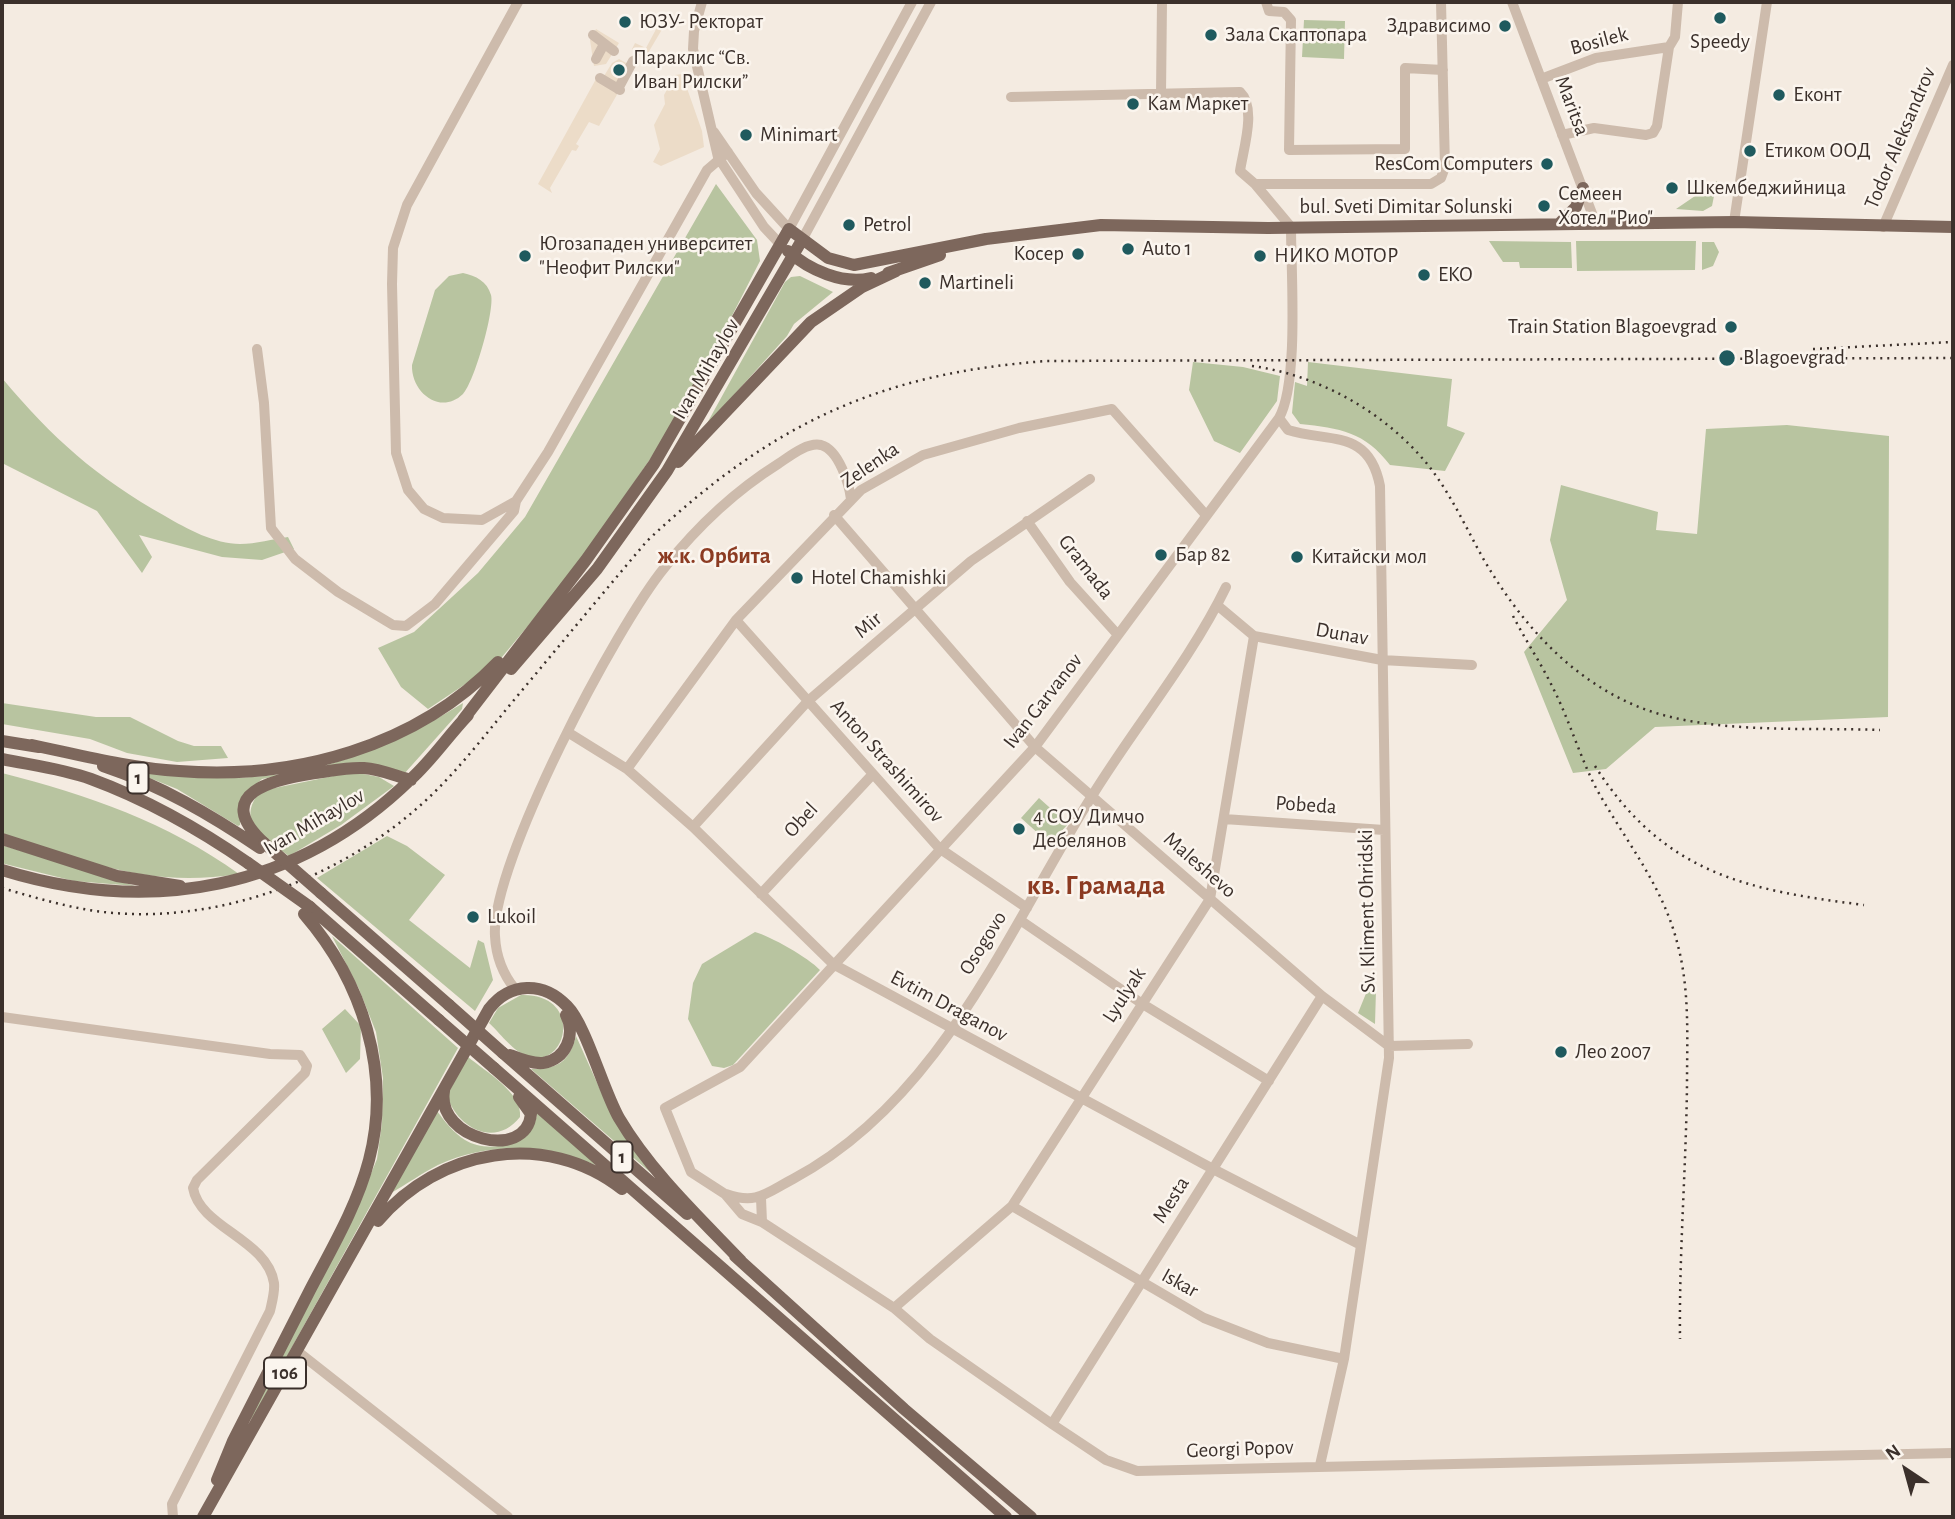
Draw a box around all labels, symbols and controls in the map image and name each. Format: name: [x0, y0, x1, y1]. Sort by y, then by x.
place label: ЮЗУ- Ректорат: [639, 9, 763, 35]
marker: Speedy: [1712, 10, 1728, 26]
place label: Здрависимо: [1387, 13, 1491, 39]
marker: ЮЗУ- Ректорат: [617, 14, 633, 30]
marker: Здрависимо: [1497, 18, 1513, 34]
street label: Bosilek: [1567, 21, 1631, 61]
place label: Зала Скаптопара: [1225, 22, 1367, 48]
marker: Зала Скаптопара: [1203, 27, 1219, 43]
place label: Speedy: [1690, 29, 1750, 55]
place label: Параклис “Св. Иван Рилски”: [633, 45, 750, 95]
marker: Параклис “Св. Иван Рилски”: [611, 62, 627, 78]
street label: Todor Aleksandrov: [1859, 63, 1941, 213]
street label: Maritsa: [1549, 73, 1595, 139]
place label: Еконт: [1793, 82, 1842, 108]
marker: Еконт: [1771, 87, 1787, 103]
place label: Кам Маркет: [1147, 91, 1248, 117]
marker: Кам Маркет: [1125, 96, 1141, 112]
place label: Minimart: [760, 122, 837, 148]
marker: Minimart: [738, 127, 754, 143]
place label: Етиком ООД: [1764, 138, 1871, 164]
marker: Етиком ООД: [1742, 143, 1758, 159]
place label: ResCom Computers: [1374, 151, 1533, 177]
marker: ResCom Computers: [1539, 156, 1555, 172]
place label: Шкембеджийница: [1686, 175, 1846, 201]
marker: Шкембеджийница: [1664, 180, 1680, 196]
place label: Семеен Хотел "Рио": [1558, 181, 1653, 231]
street label: bul. Sveti Dimitar Solunski: [1299, 194, 1513, 220]
marker: Семеен Хотел "Рио": [1536, 198, 1552, 214]
place label: Petrol: [863, 212, 912, 238]
marker: Petrol: [841, 217, 857, 233]
place label: Югозападен университет "Неофит Рилски": [539, 231, 752, 281]
place label: Auto 1: [1142, 236, 1192, 262]
place label: Косер: [1013, 241, 1064, 267]
marker: Auto 1: [1120, 241, 1136, 257]
place label: НИКО МОТОР: [1274, 243, 1398, 269]
marker: Косер: [1070, 246, 1086, 262]
marker: Югозападен университет "Неофит Рилски": [517, 248, 533, 264]
marker: НИКО МОТОР: [1252, 248, 1268, 264]
place label: EKO: [1438, 262, 1472, 288]
marker: EKO: [1416, 267, 1432, 283]
place label: Martineli: [939, 270, 1014, 296]
marker: Martineli: [917, 275, 933, 291]
street label: Ivan Mihaylov: [667, 314, 745, 424]
place label: Train Station Blagoevgrad: [1508, 314, 1717, 340]
marker: Train Station Blagoevgrad: [1723, 319, 1739, 335]
place label: Blagoevgrad: [1743, 345, 1845, 371]
marker: Blagoevgrad: [1717, 348, 1737, 368]
street label: Zelenka: [836, 436, 904, 494]
street label: Gramada: [1053, 530, 1119, 604]
district label: ж.к. Орбита: [657, 542, 771, 570]
place label: Бар 82: [1175, 542, 1230, 568]
place label: Китайски мол: [1311, 544, 1427, 570]
marker: Бар 82: [1153, 547, 1169, 563]
marker: Китайски мол: [1289, 549, 1305, 565]
place label: Hotel Chamishki: [811, 565, 947, 591]
marker: Hotel Chamishki: [789, 570, 805, 586]
street label: Mir: [849, 606, 887, 644]
street label: Dunav: [1314, 617, 1370, 651]
street label: Ivan Garvanov: [998, 648, 1088, 754]
street label: Anton Strashimirov: [825, 694, 949, 828]
road number: 1: [128, 762, 148, 793]
street label: Ivan Mihaylov: [259, 783, 369, 861]
street label: Pobeda: [1274, 790, 1338, 820]
street label: Obel: [778, 797, 824, 843]
place label: 4 СОУ Димчо Дебелянов: [1033, 804, 1144, 854]
marker: 4 СОУ Димчо Дебелянов: [1011, 821, 1027, 837]
street label: Maleshevo: [1158, 827, 1242, 903]
street label: Sv. Kliment Ohridski: [1353, 829, 1381, 993]
district label: кв. Грамада: [1027, 869, 1165, 903]
place label: Lukoil: [487, 904, 536, 930]
street label: Osogovo: [954, 906, 1012, 980]
marker: Lukoil: [465, 909, 481, 925]
street label: Lyulyak: [1097, 963, 1151, 1027]
street label: Evtim Draganov: [886, 964, 1012, 1048]
place label: Лео 2007: [1575, 1039, 1651, 1065]
marker: Лео 2007: [1553, 1044, 1569, 1060]
road number: 1: [612, 1142, 632, 1172]
street label: Mesta: [1147, 1172, 1195, 1228]
street label: Iskar: [1157, 1263, 1203, 1303]
road number: 106: [264, 1358, 306, 1388]
street label: Georgi Popov: [1186, 1435, 1294, 1463]
north arrow: [1871, 1435, 1941, 1505]
text: N: [1882, 1441, 1904, 1464]

